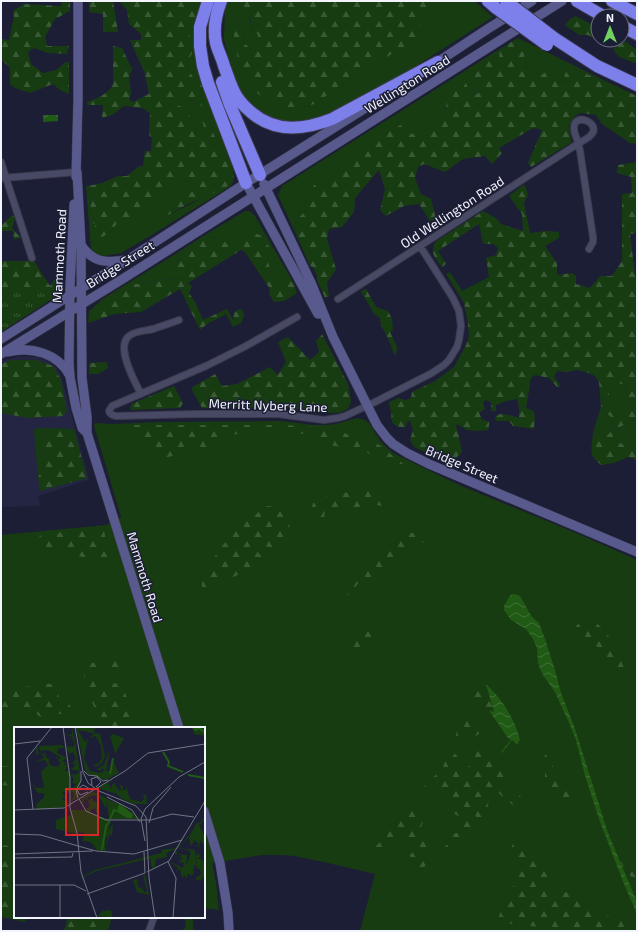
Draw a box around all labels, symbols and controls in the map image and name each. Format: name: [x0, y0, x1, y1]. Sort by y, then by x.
north arrow: [590, 8, 630, 48]
text: N: [606, 11, 614, 24]
street label: Wellington Road: [361, 51, 453, 117]
street label: Old Wellington Road: [397, 173, 507, 251]
street label: Mammoth Road: [49, 209, 69, 303]
street label: Bridge Street: [83, 237, 157, 291]
street label: Merritt Nyberg Lane: [208, 395, 328, 415]
street label: Bridge Street: [423, 442, 501, 486]
street label: Mammoth Road: [124, 530, 166, 624]
inset map: [14, 727, 205, 918]

